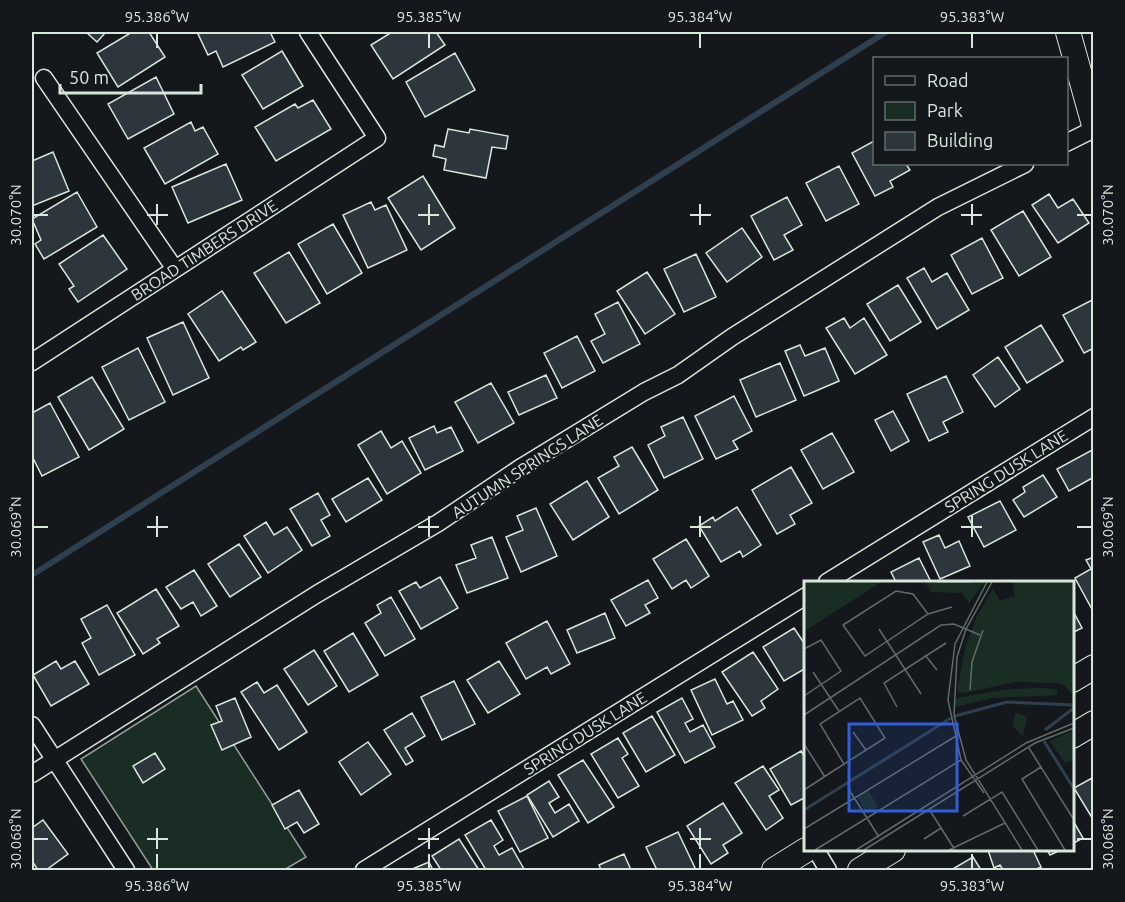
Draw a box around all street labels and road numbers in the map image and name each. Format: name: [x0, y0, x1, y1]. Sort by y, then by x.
street label: BROAD TIMBERS DRIVE: [128, 196, 280, 304]
street label: AUTUMN SPRINGS LANE: [448, 411, 606, 521]
street label: SPRING DUSK LANE: [941, 426, 1071, 516]
street label: SPRING DUSK LANE: [520, 688, 650, 778]

